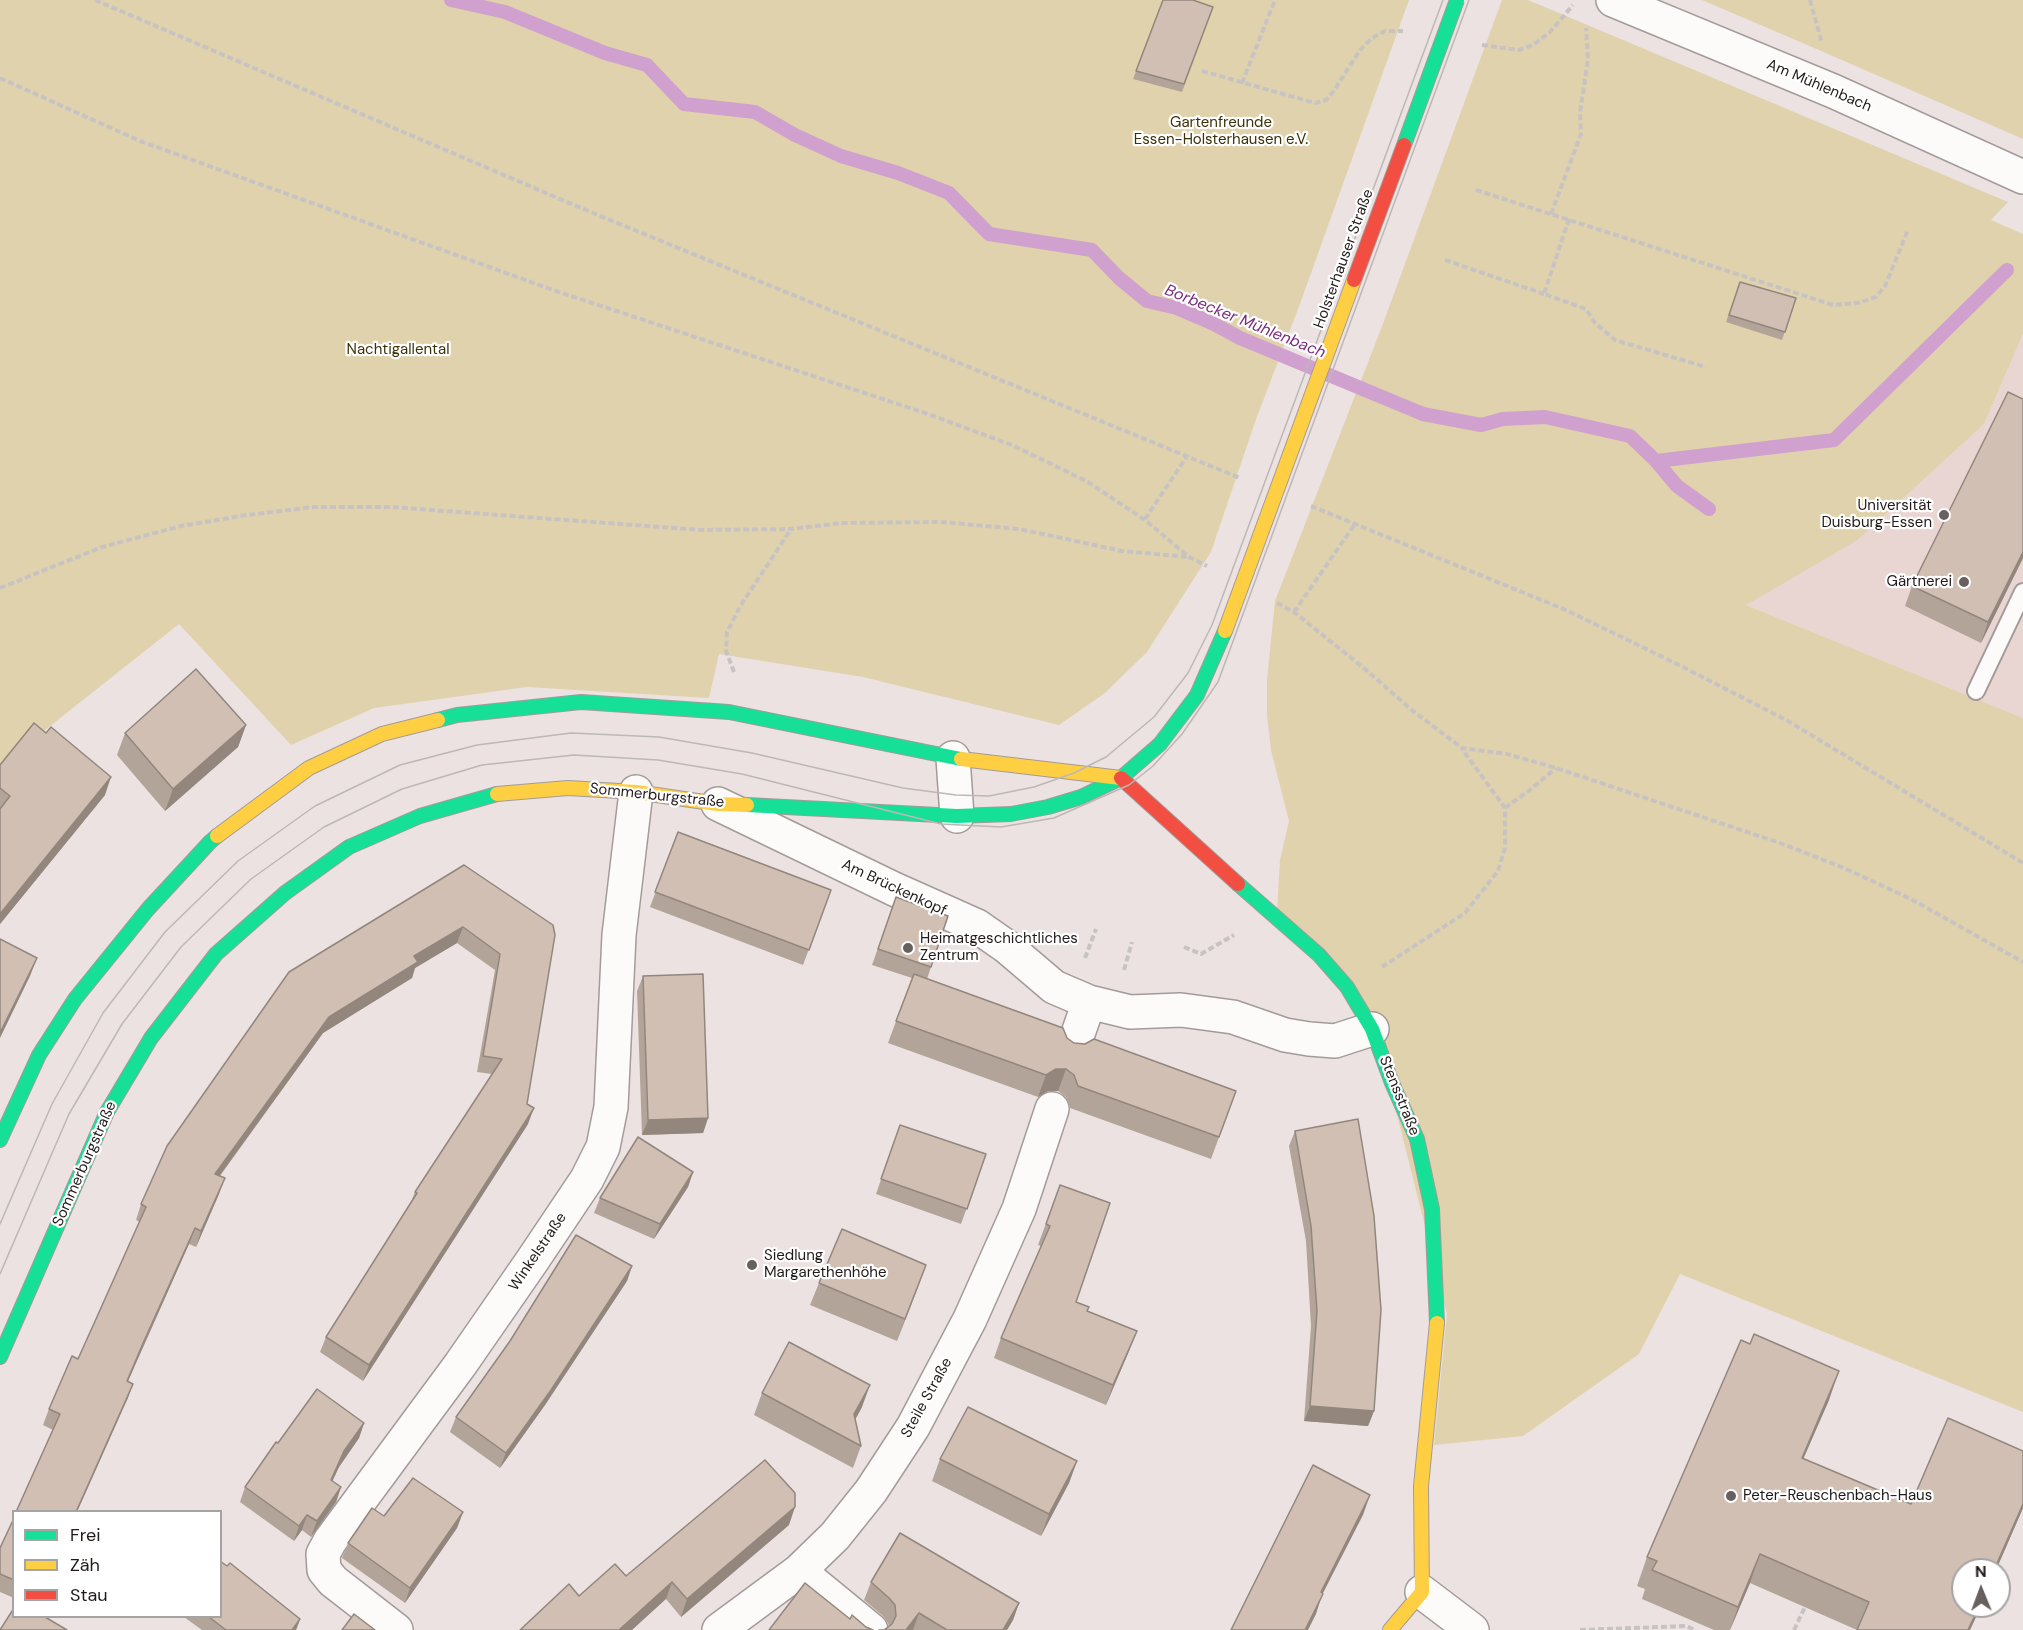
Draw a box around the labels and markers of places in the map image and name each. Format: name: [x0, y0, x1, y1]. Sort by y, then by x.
place label: Universität Duisburg-Essen: [1821, 497, 1932, 532]
marker: Universität Duisburg-Essen: [1937, 508, 1951, 522]
place label: Gärtnerei: [1887, 573, 1952, 591]
marker: Gärtnerei: [1957, 575, 1971, 589]
place label: Heimatgeschichtliches Zentrum: [920, 930, 1078, 965]
marker: Heimatgeschichtliches Zentrum: [901, 941, 915, 955]
place label: Siedlung Margarethenhöhe: [764, 1247, 887, 1282]
marker: Siedlung Margarethenhöhe: [745, 1258, 759, 1272]
place label: Peter-Reuschenbach-Haus: [1743, 1487, 1932, 1505]
marker: Peter-Reuschenbach-Haus: [1724, 1489, 1738, 1503]

